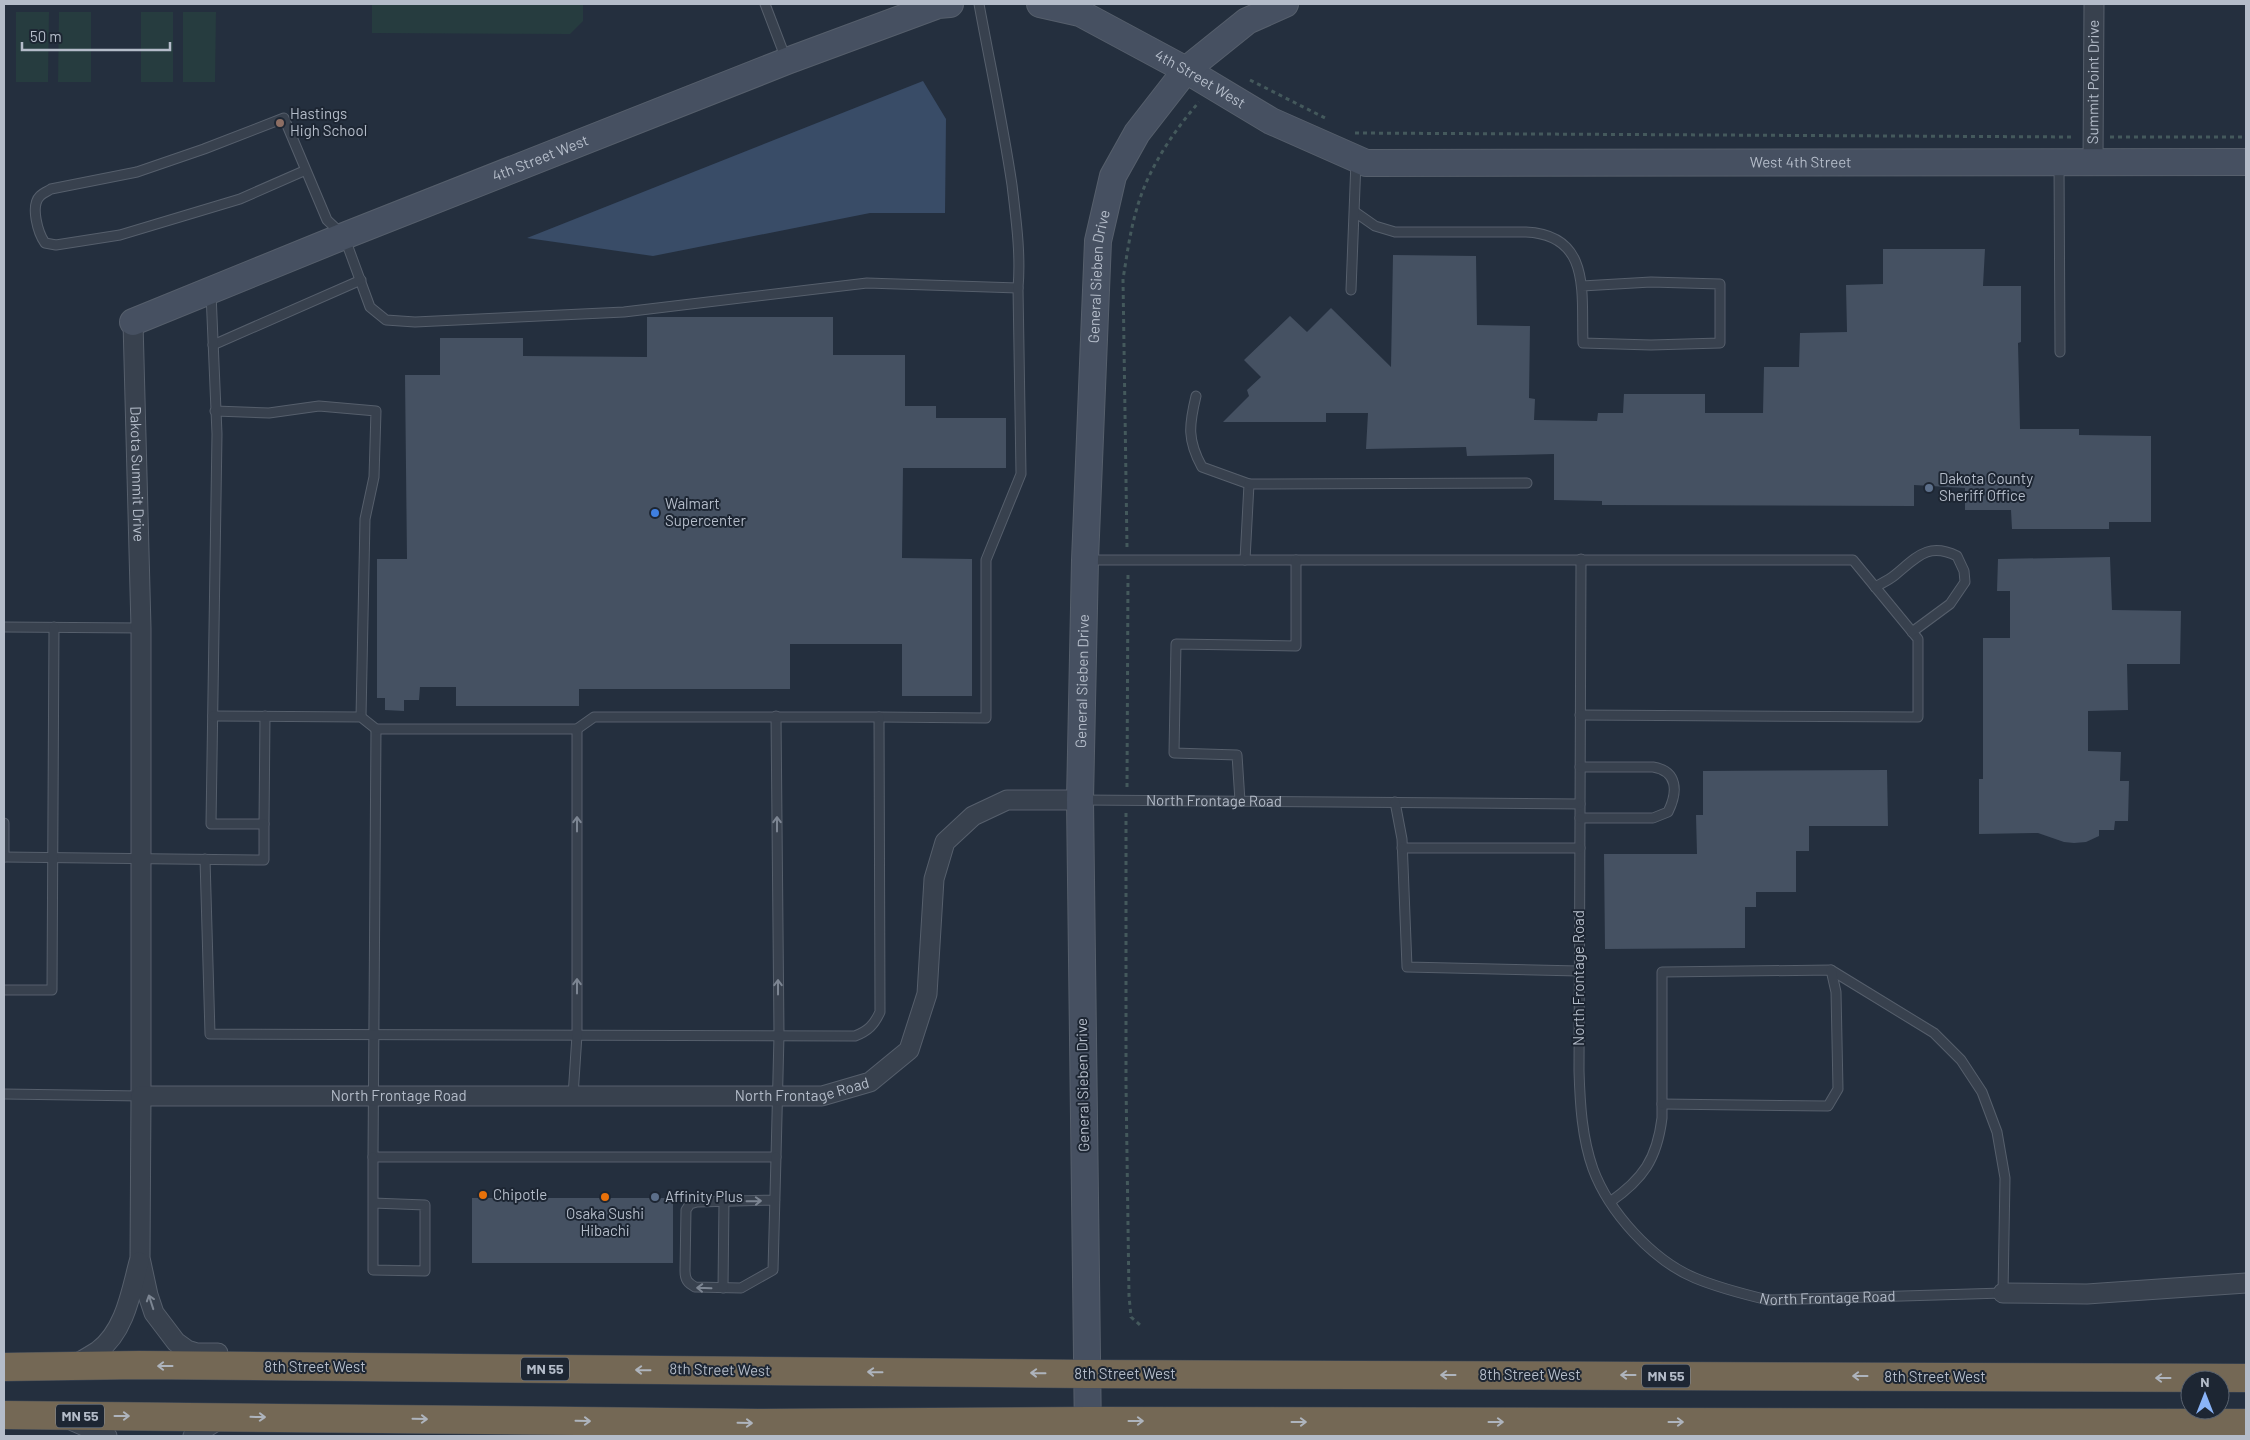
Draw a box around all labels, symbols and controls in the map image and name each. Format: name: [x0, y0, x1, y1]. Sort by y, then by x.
scale bar: [22, 20, 170, 52]
street label: Summit Point Drive: [2083, 20, 2102, 144]
text: 50 m: [30, 27, 62, 45]
street label: 4th Street West: [1152, 45, 1249, 112]
place label: Hastings High School: [290, 104, 367, 139]
marker: Hastings High School: [274, 117, 286, 129]
street label: 4th Street West: [489, 130, 591, 185]
street label: West 4th Street: [1750, 152, 1852, 171]
street label: General Sieben Drive: [1084, 208, 1113, 344]
street label: Dakota Summit Drive: [127, 406, 149, 542]
place label: Dakota County Sheriff Office: [1939, 469, 2033, 504]
marker: Dakota County Sheriff Office: [1923, 482, 1935, 494]
place label: Walmart Supercenter: [665, 494, 746, 529]
marker: Walmart Supercenter: [649, 507, 661, 519]
street label: General Sieben Drive: [1071, 614, 1092, 748]
street label: North Frontage Road: [1146, 791, 1282, 810]
one-way arrow: [572, 816, 582, 832]
one-way arrow: [772, 816, 782, 832]
street label: North Frontage Road: [1569, 910, 1587, 1046]
one-way arrow: [572, 979, 582, 995]
one-way arrow: [773, 979, 783, 995]
street label: General Sieben Drive: [1072, 1018, 1092, 1152]
street label: North Frontage Road: [735, 1073, 871, 1105]
street label: North Frontage Road: [331, 1086, 467, 1104]
place label: Chipotle: [493, 1185, 547, 1203]
place label: Affinity Plus: [665, 1187, 743, 1205]
marker: Chipotle: [477, 1189, 489, 1201]
marker: Osaka Sushi Hibachi: [599, 1191, 611, 1203]
marker: Affinity Plus: [649, 1191, 661, 1203]
one-way arrow: [746, 1196, 762, 1205]
place label: Osaka Sushi Hibachi: [566, 1204, 644, 1239]
one-way arrow: [696, 1283, 712, 1292]
street label: North Frontage Road: [1758, 1286, 1896, 1308]
one-way arrow: [145, 1295, 155, 1311]
street label: 8th Street West: [264, 1357, 366, 1375]
road number: MN 55: [521, 1358, 569, 1380]
street label: 8th Street West: [669, 1359, 771, 1379]
one-way arrow: [157, 1361, 174, 1371]
street label: 8th Street West: [1074, 1364, 1176, 1382]
road number: MN 55: [1642, 1364, 1690, 1388]
one-way arrow: [635, 1365, 651, 1375]
street label: 8th Street West: [1479, 1365, 1581, 1383]
one-way arrow: [867, 1367, 884, 1377]
street label: 8th Street West: [1884, 1367, 1986, 1385]
one-way arrow: [1030, 1368, 1046, 1378]
one-way arrow: [1440, 1370, 1456, 1380]
north arrow: [2180, 1370, 2230, 1420]
one-way arrow: [1620, 1371, 1636, 1380]
one-way arrow: [1852, 1371, 1868, 1381]
one-way arrow: [2155, 1373, 2171, 1383]
text: N: [2200, 1373, 2210, 1390]
road number: MN 55: [56, 1404, 104, 1428]
one-way arrow: [114, 1411, 130, 1421]
one-way arrow: [249, 1412, 265, 1422]
one-way arrow: [412, 1414, 428, 1424]
one-way arrow: [574, 1416, 590, 1426]
one-way arrow: [1128, 1416, 1144, 1426]
one-way arrow: [1290, 1417, 1307, 1427]
one-way arrow: [1488, 1417, 1504, 1427]
one-way arrow: [1668, 1417, 1684, 1427]
one-way arrow: [736, 1418, 753, 1428]

